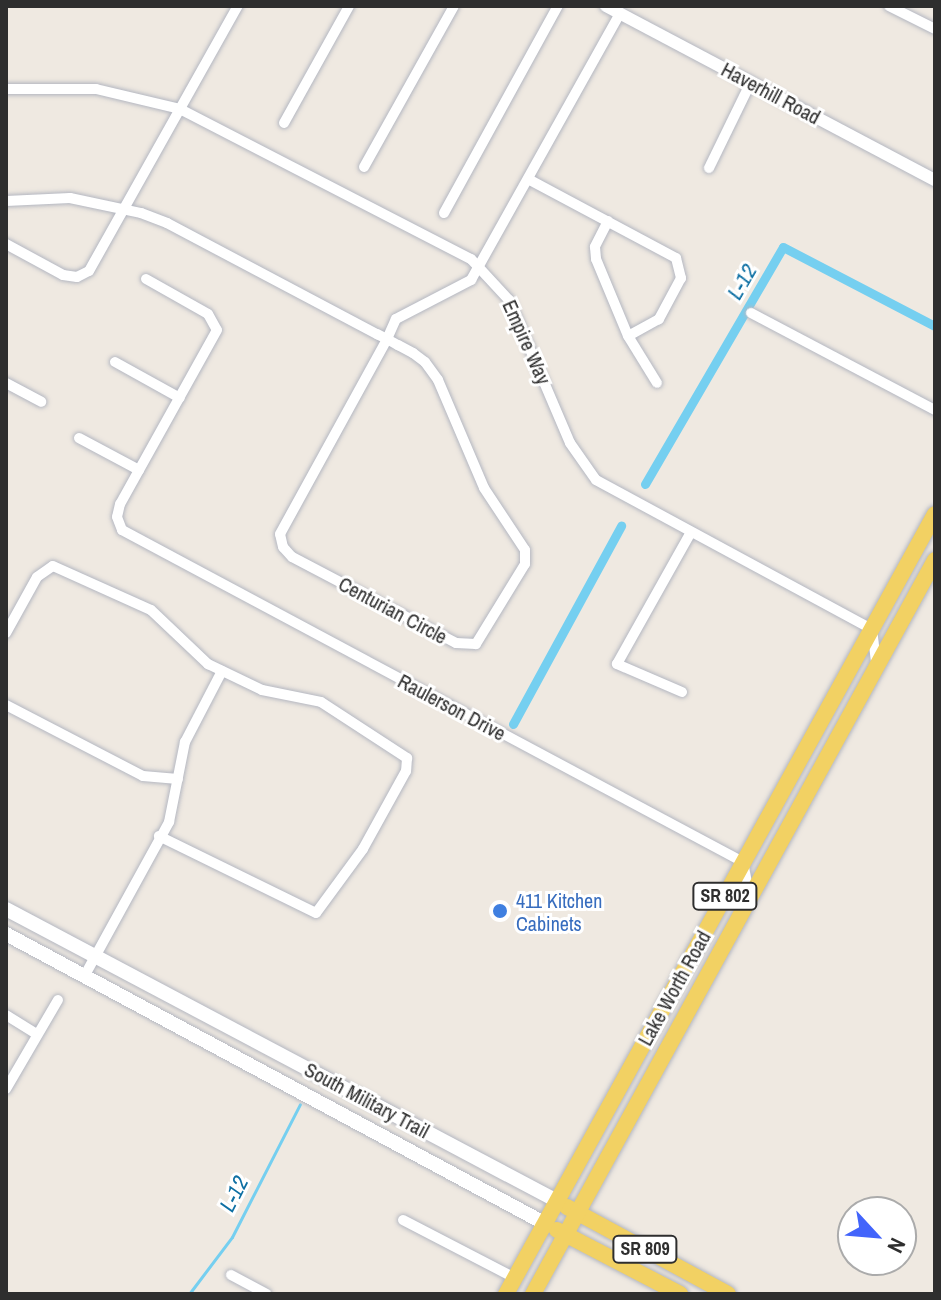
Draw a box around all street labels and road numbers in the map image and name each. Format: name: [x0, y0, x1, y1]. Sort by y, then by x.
street label: Haverhill Road: [717, 57, 825, 129]
street label: Empire Way: [498, 296, 556, 388]
street label: Centurian Circle: [335, 571, 451, 649]
street label: Raulerson Drive: [394, 669, 510, 745]
road number: SR 802: [691, 882, 759, 910]
street label: Lake Worth Road: [633, 926, 715, 1050]
street label: South Military Trail: [300, 1057, 434, 1143]
road number: SR 809: [611, 1235, 679, 1263]

